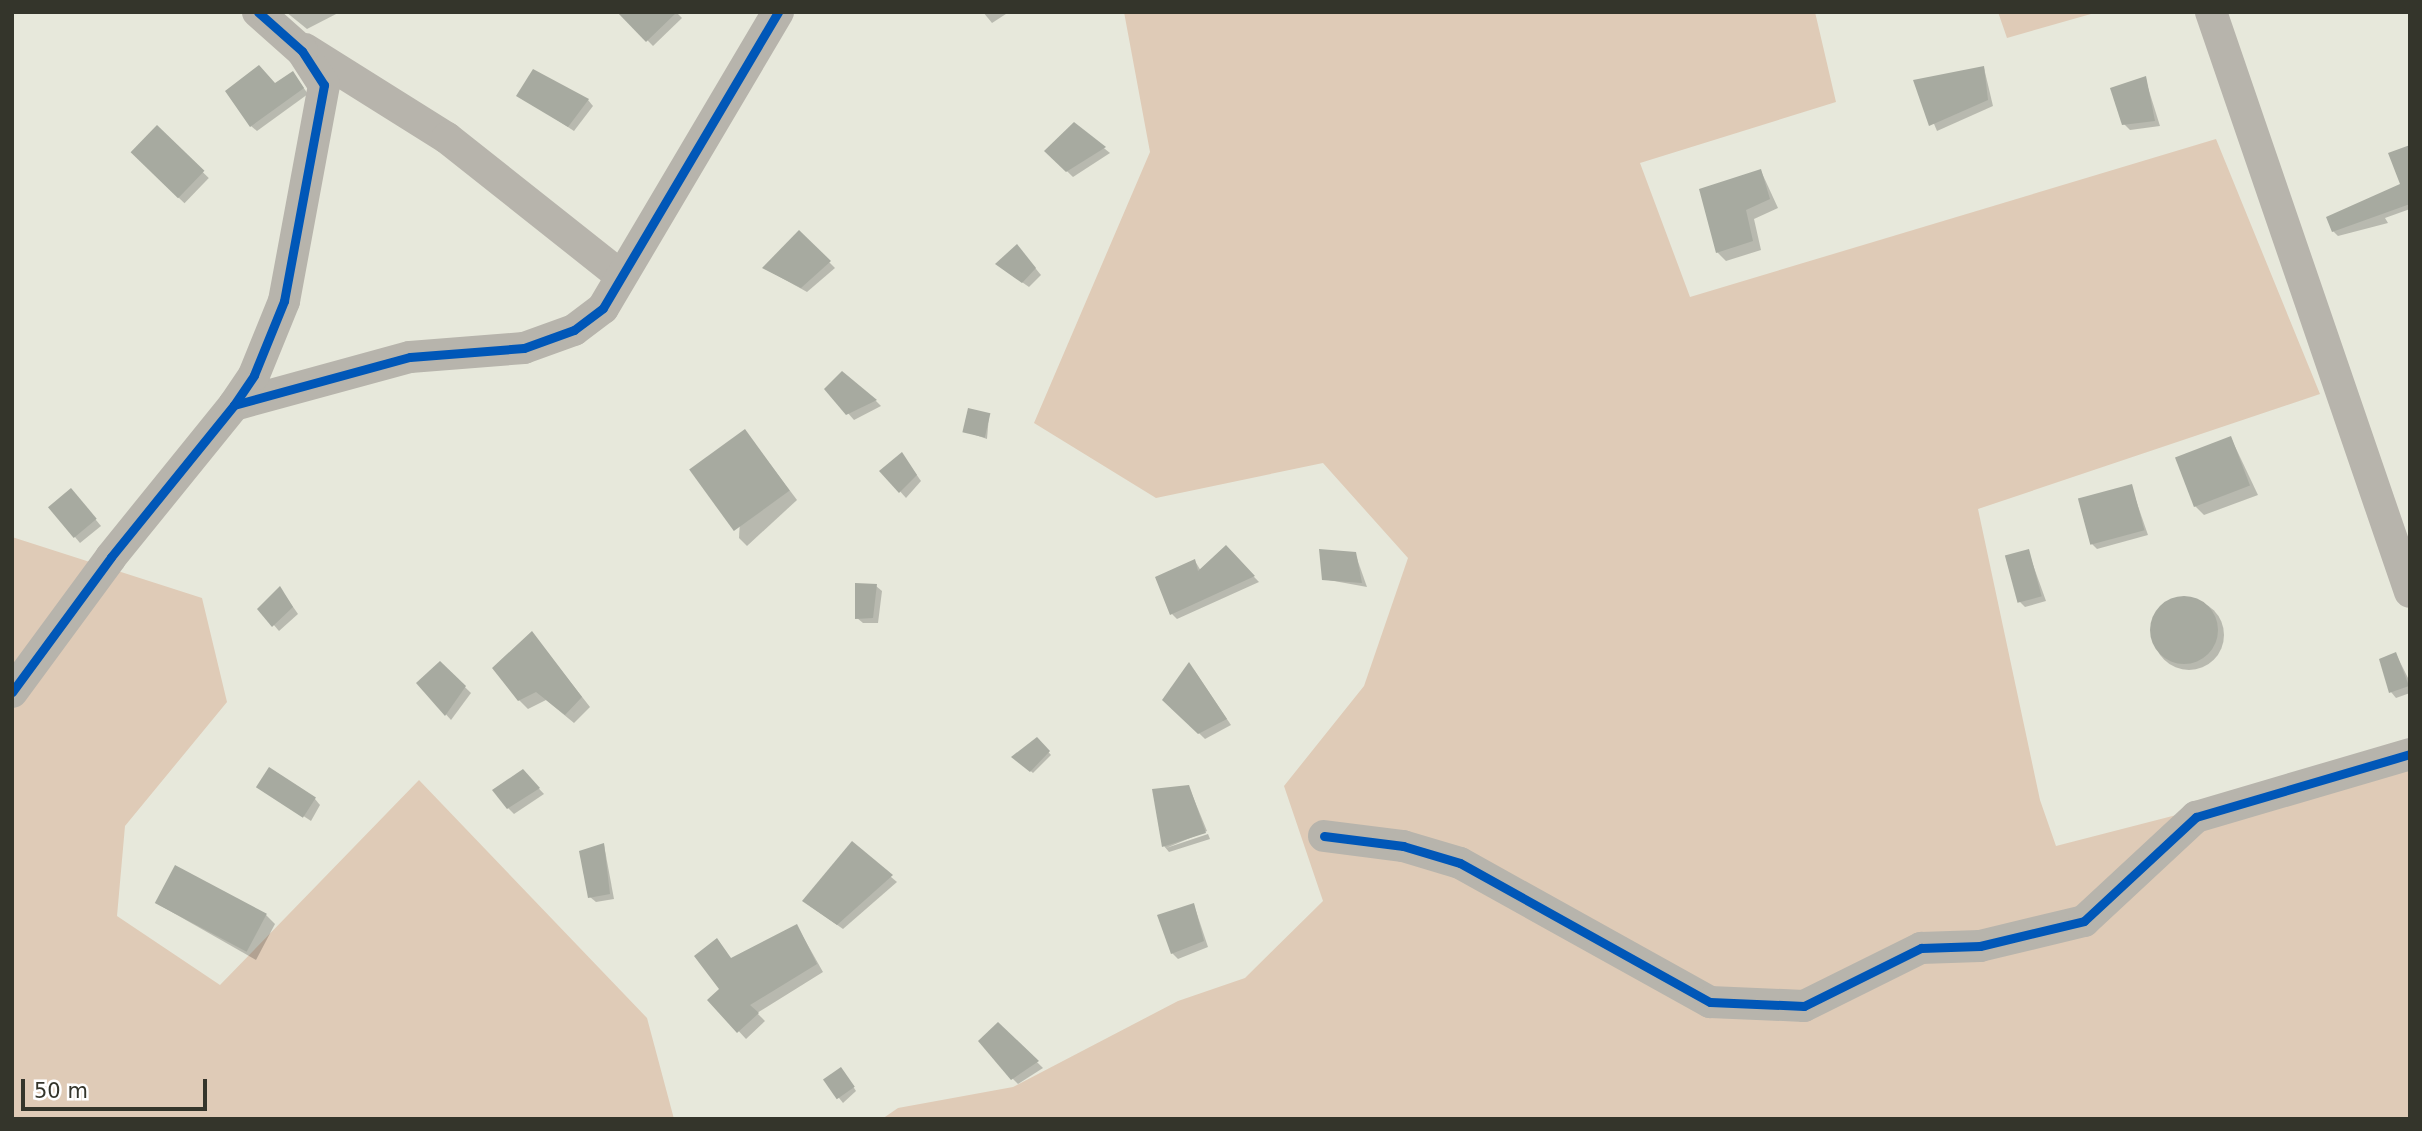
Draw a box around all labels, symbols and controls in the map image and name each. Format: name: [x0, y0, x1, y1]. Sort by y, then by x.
scale bar: [24, 1064, 210, 1108]
text: 50 m: [34, 1079, 88, 1103]

